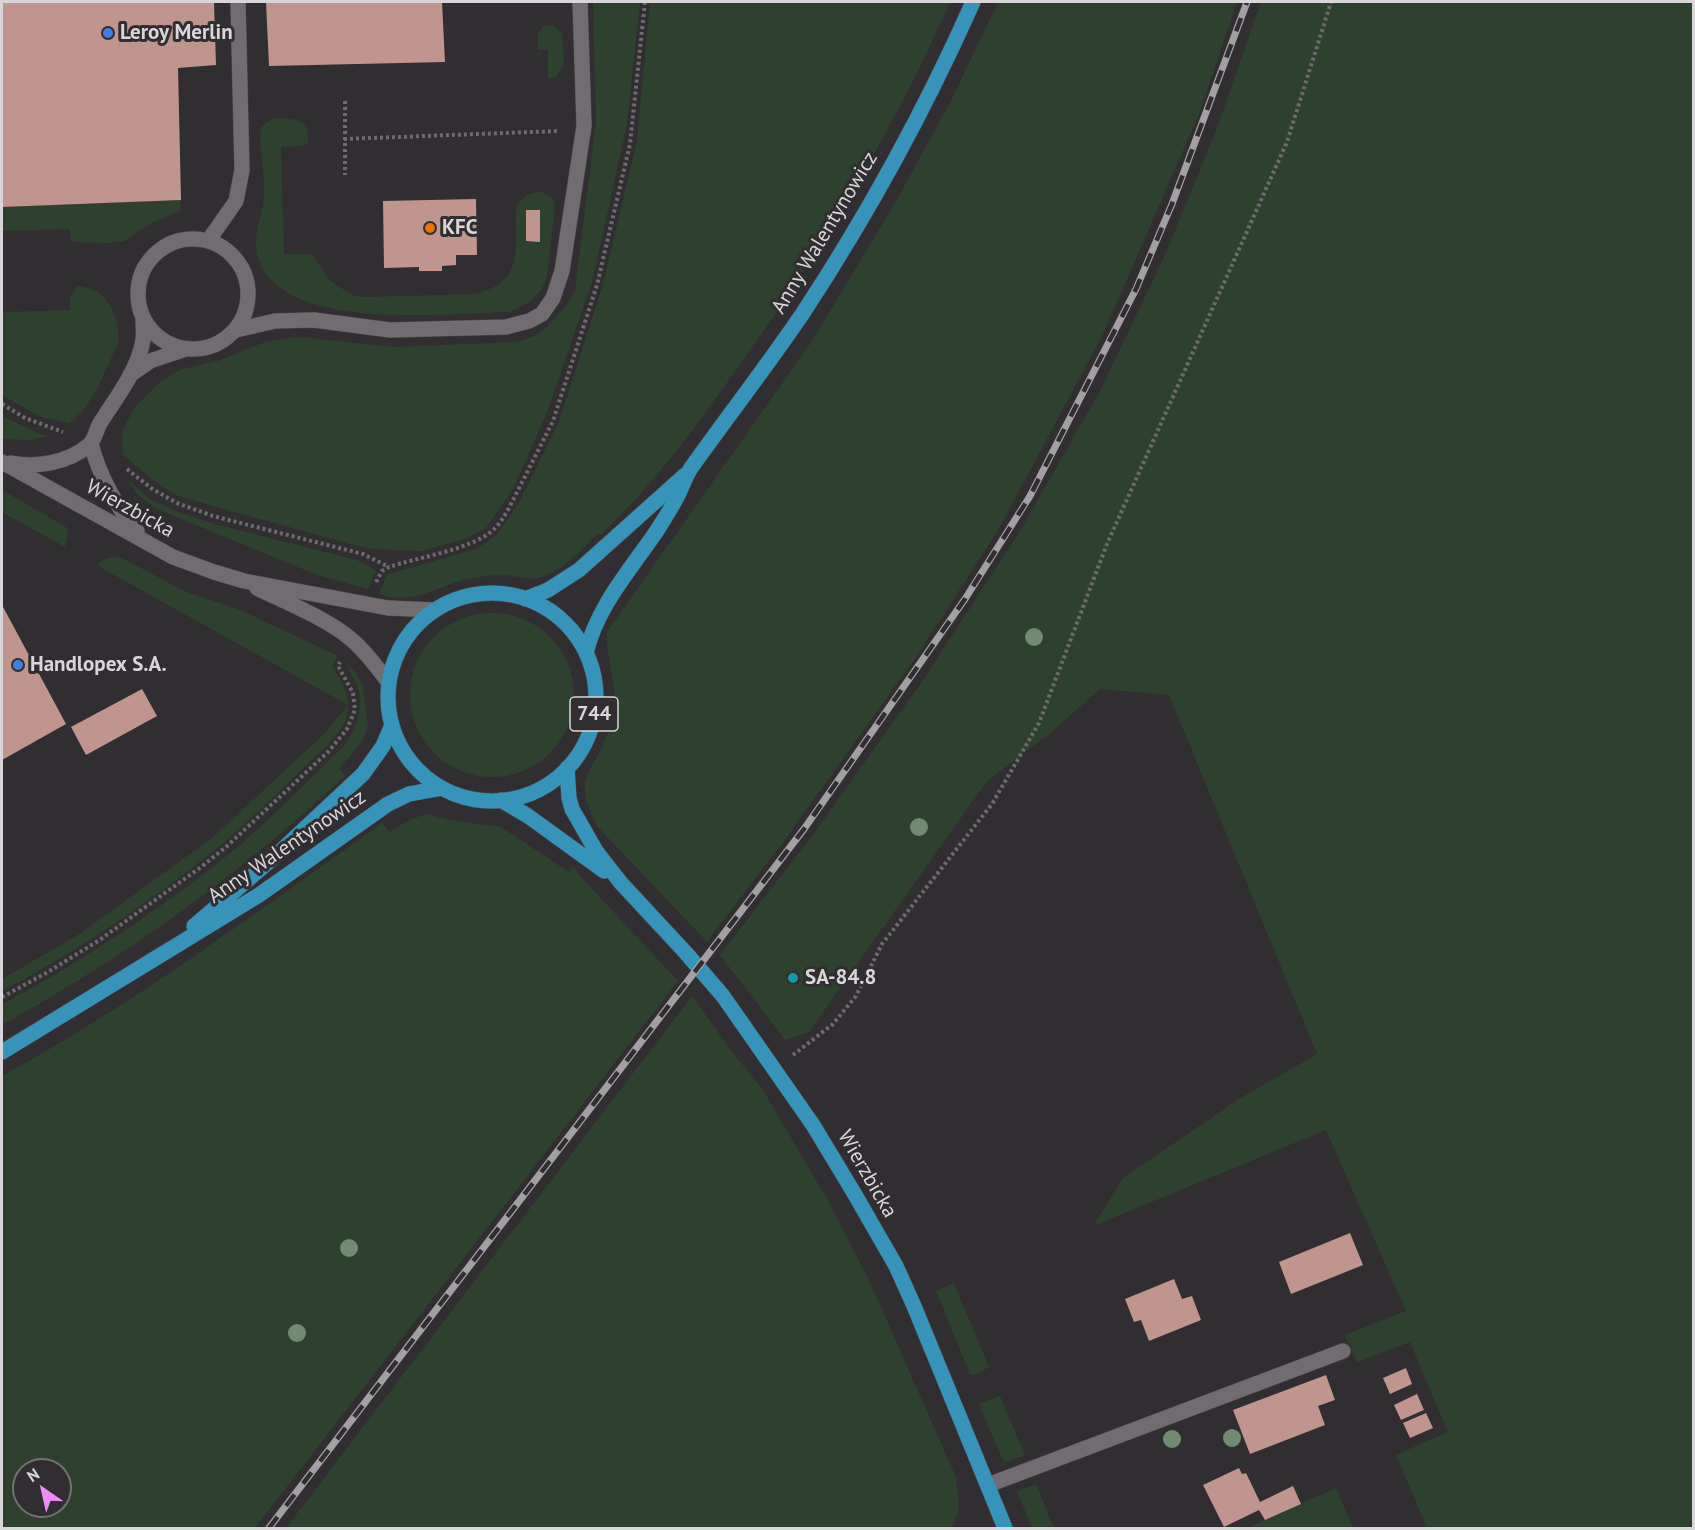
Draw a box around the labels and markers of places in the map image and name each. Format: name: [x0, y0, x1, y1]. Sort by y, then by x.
place label: Leroy Merlin: [120, 20, 233, 46]
marker: Leroy Merlin: [101, 26, 115, 40]
place label: KFC: [442, 215, 477, 241]
marker: KFC: [423, 221, 437, 235]
place label: Handlopex S.A.: [30, 652, 167, 678]
marker: Handlopex S.A.: [11, 658, 25, 672]
place label: SA-84.8: [805, 965, 876, 991]
marker: SA-84.8: [786, 971, 800, 985]

